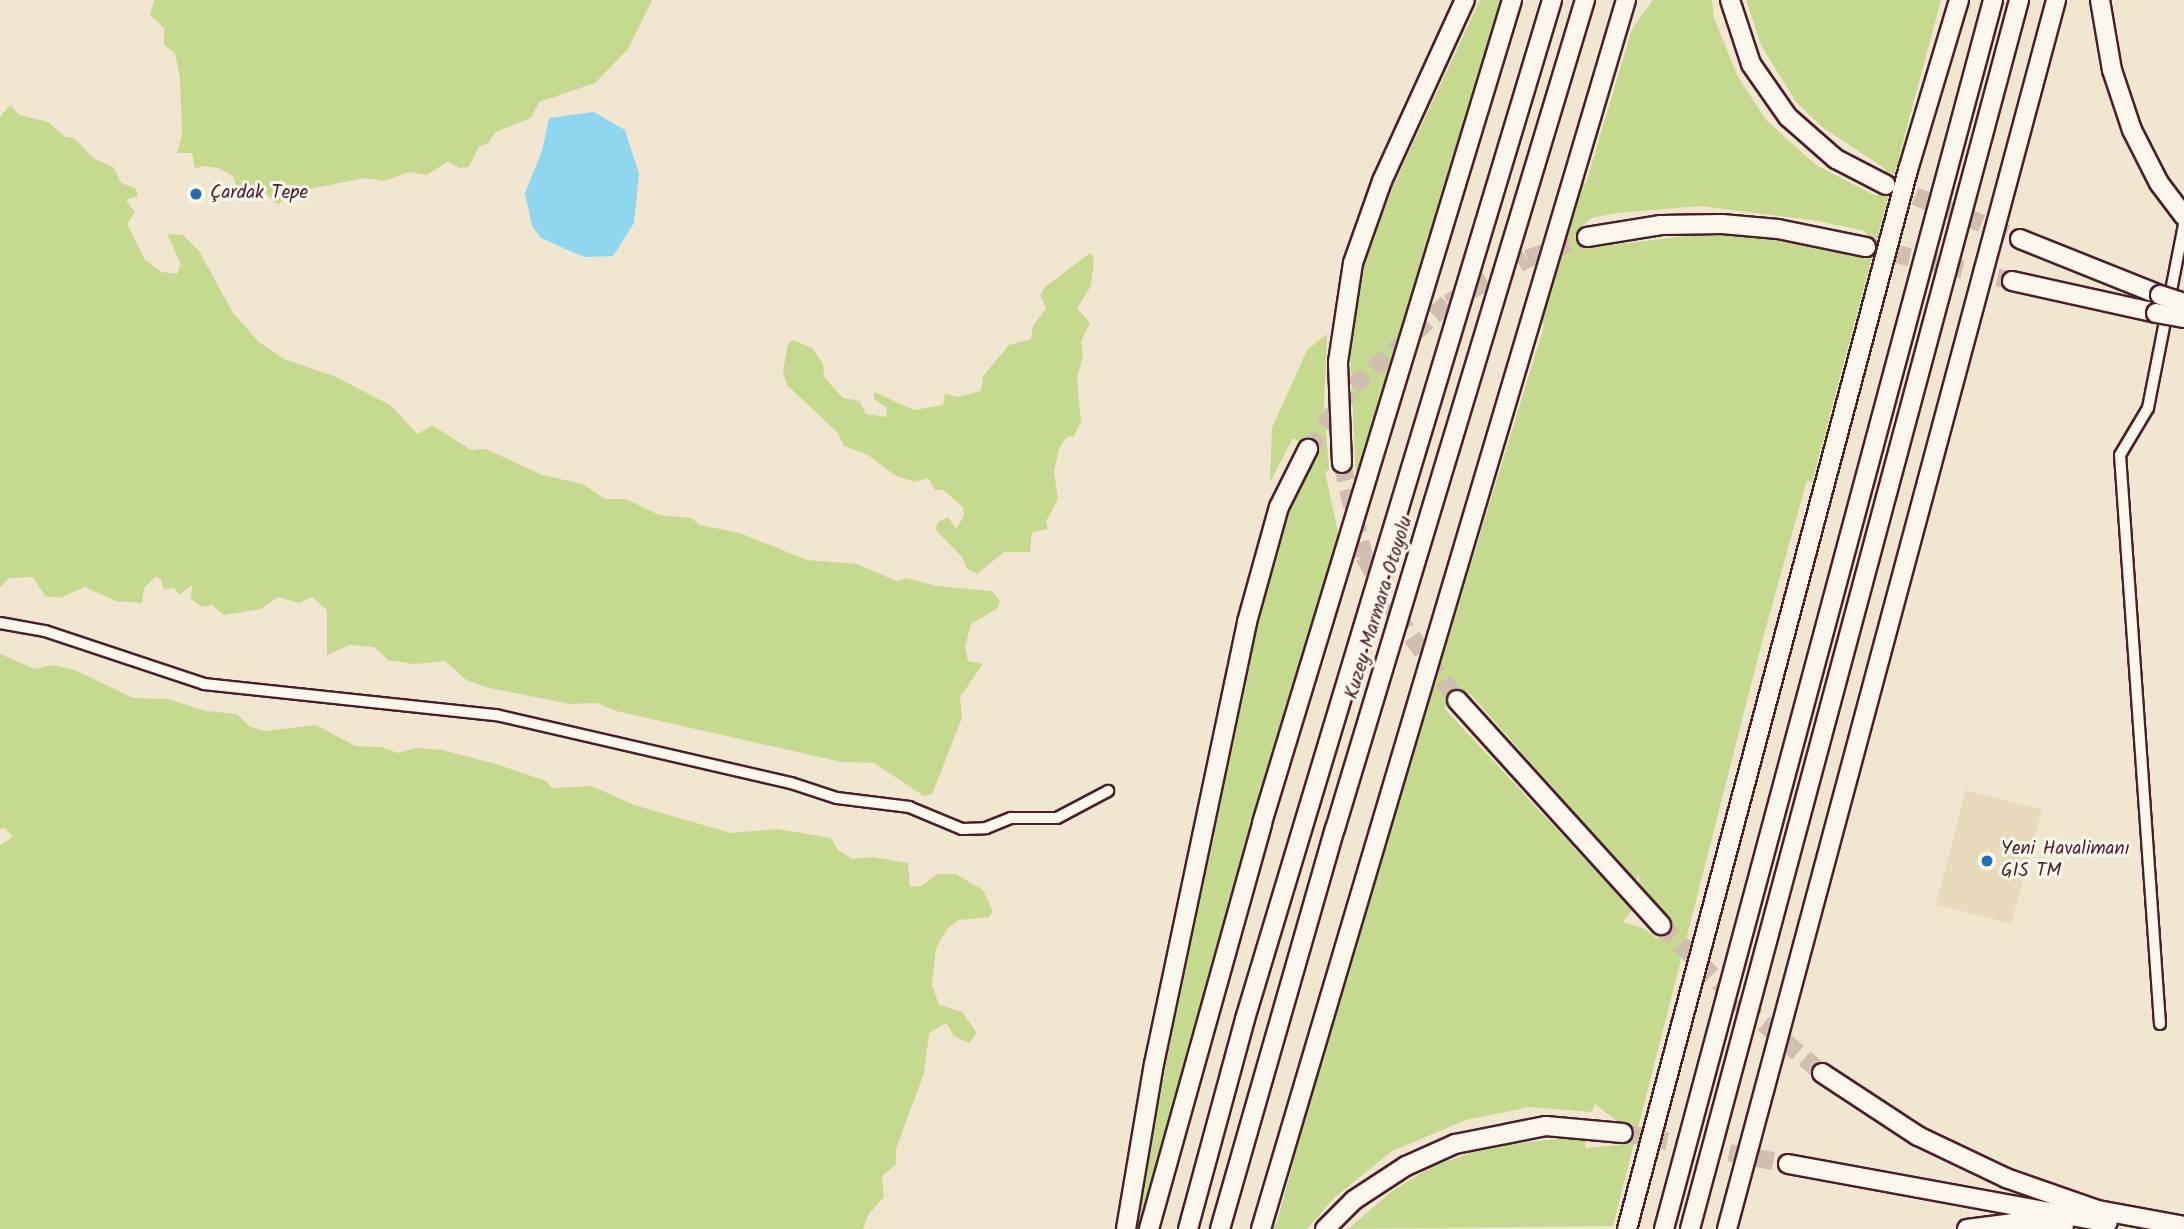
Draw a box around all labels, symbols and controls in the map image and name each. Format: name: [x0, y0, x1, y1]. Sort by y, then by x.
place label: Çardak Tepe: [210, 183, 308, 205]
marker: Çardak Tepe: [188, 186, 204, 202]
street label: Kuzey Marmara Otoyolu: [1341, 514, 1419, 702]
place label: Yeni Havalimanı GIS TM: [2001, 839, 2130, 883]
marker: Yeni Havalimanı GIS TM: [1979, 853, 1995, 869]

